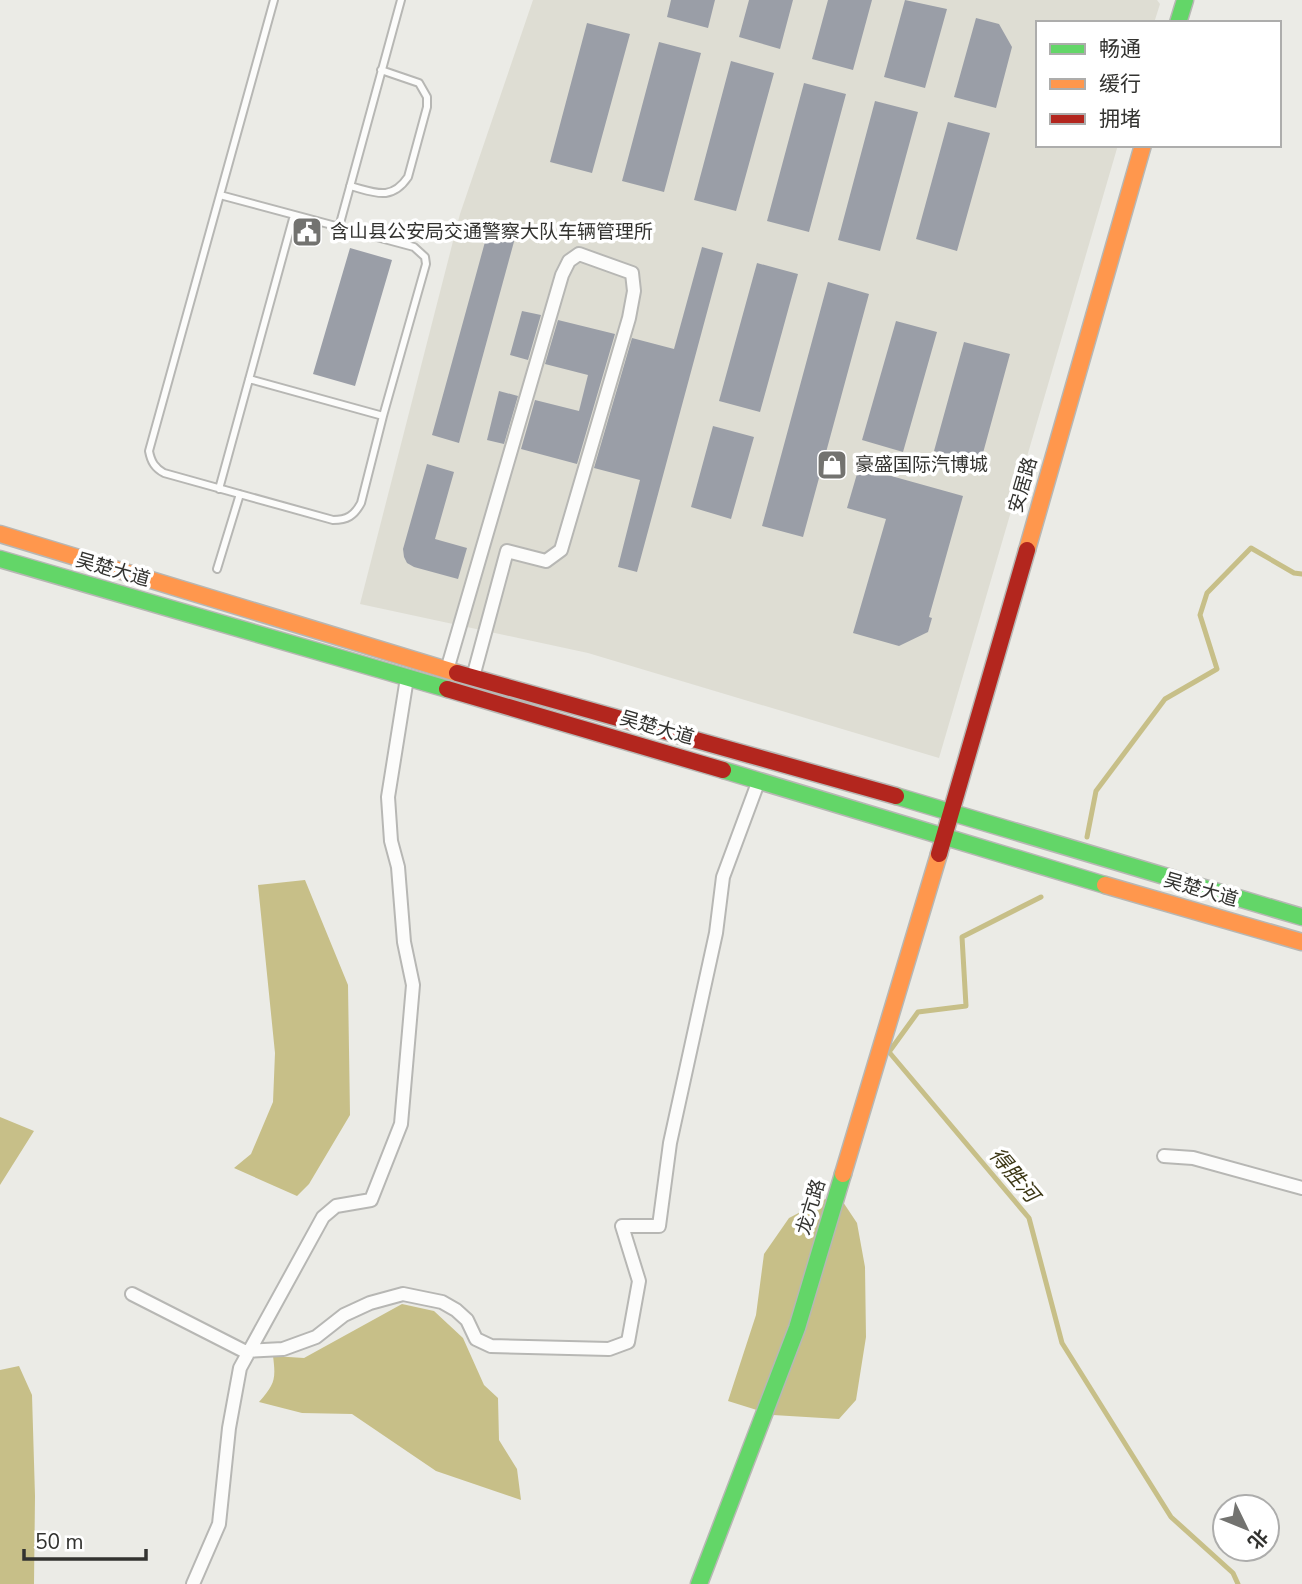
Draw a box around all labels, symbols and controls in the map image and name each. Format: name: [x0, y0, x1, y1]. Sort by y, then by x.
legend: [1036, 21, 1281, 147]
text: 畅通: [1099, 35, 1141, 63]
text: 缓行: [1099, 70, 1141, 98]
text: 拥堵: [1099, 105, 1141, 133]
public building icon: 含山县公安局交通警察大队车辆管理所: [290, 215, 324, 249]
place label: 含山县公安局交通警察大队车辆管理所: [330, 219, 653, 245]
shop icon: 豪盛国际汽博城: [815, 448, 849, 482]
place label: 豪盛国际汽博城: [855, 452, 988, 478]
street label: 安居路: [1003, 454, 1043, 516]
street label: 吴楚大道: [73, 547, 153, 593]
street label: 吴楚大道: [617, 705, 697, 751]
street label: 吴楚大道: [1161, 867, 1241, 913]
water label: 得胜河: [983, 1142, 1048, 1211]
street label: 龙亢路: [790, 1176, 832, 1238]
north arrow: [1211, 1493, 1281, 1563]
scale bar: [24, 1518, 147, 1562]
text: 北: [1242, 1523, 1274, 1555]
text: 50 m: [35, 1528, 84, 1556]

